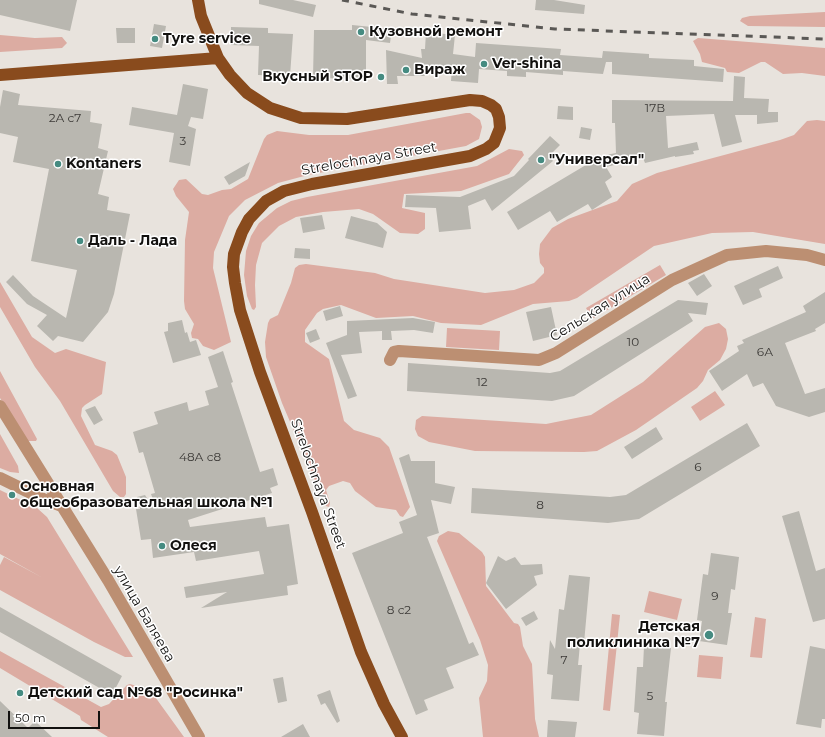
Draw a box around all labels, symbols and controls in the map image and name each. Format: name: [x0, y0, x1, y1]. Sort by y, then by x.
place label: Кузовной ремонт: [369, 24, 502, 40]
marker: Кузовной ремонт: [356, 27, 366, 37]
place label: Tyre service: [163, 31, 251, 47]
marker: Tyre service: [150, 34, 160, 44]
place label: Ver-shina: [492, 56, 561, 72]
marker: Ver-shina: [479, 59, 489, 69]
place label: Вираж: [414, 62, 465, 78]
marker: Вираж: [401, 65, 411, 75]
place label: Вкусный STOP: [262, 69, 373, 85]
marker: Вкусный STOP: [376, 72, 386, 82]
house number: 17В: [645, 101, 665, 115]
house number: 2А с7: [49, 111, 81, 125]
house number: 3: [180, 134, 186, 148]
street label: Strelochnaya Street: [300, 139, 438, 179]
place label: "Универсал": [549, 152, 644, 168]
marker: "Универсал": [536, 155, 546, 165]
place label: Kontaners: [66, 156, 141, 172]
marker: Kontaners: [53, 159, 63, 169]
place label: Даль - Лада: [88, 233, 177, 249]
marker: Даль - Лада: [75, 236, 85, 246]
street label: Сельская улица: [547, 270, 653, 346]
house number: 10: [627, 335, 639, 349]
house number: 6А: [757, 345, 773, 359]
house number: 12: [476, 375, 488, 389]
street label: Strelochnaya Street: [287, 417, 349, 551]
house number: 48А с8: [179, 450, 221, 464]
house number: 6: [694, 460, 702, 474]
place label: Основная общеобразовательная школа №1: [20, 479, 273, 512]
marker: Основная общеобразовательная школа №1: [7, 490, 17, 500]
house number: 8: [536, 498, 544, 512]
place label: Олеся: [170, 538, 217, 554]
marker: Олеся: [157, 541, 167, 551]
street label: улица Баляева: [110, 563, 178, 665]
house number: 9: [711, 589, 719, 603]
house number: 8 с2: [387, 603, 411, 617]
place label: Детская поликлиника №7: [567, 619, 700, 652]
marker: Детская поликлиника №7: [703, 629, 715, 641]
house number: 7: [560, 653, 568, 667]
place label: Детский сад №68 "Росинка": [28, 685, 243, 701]
marker: Детский сад №68 "Росинка": [15, 688, 25, 698]
house number: 5: [647, 689, 653, 703]
scale bar: [10, 703, 102, 729]
text: 50 m: [15, 710, 46, 725]

